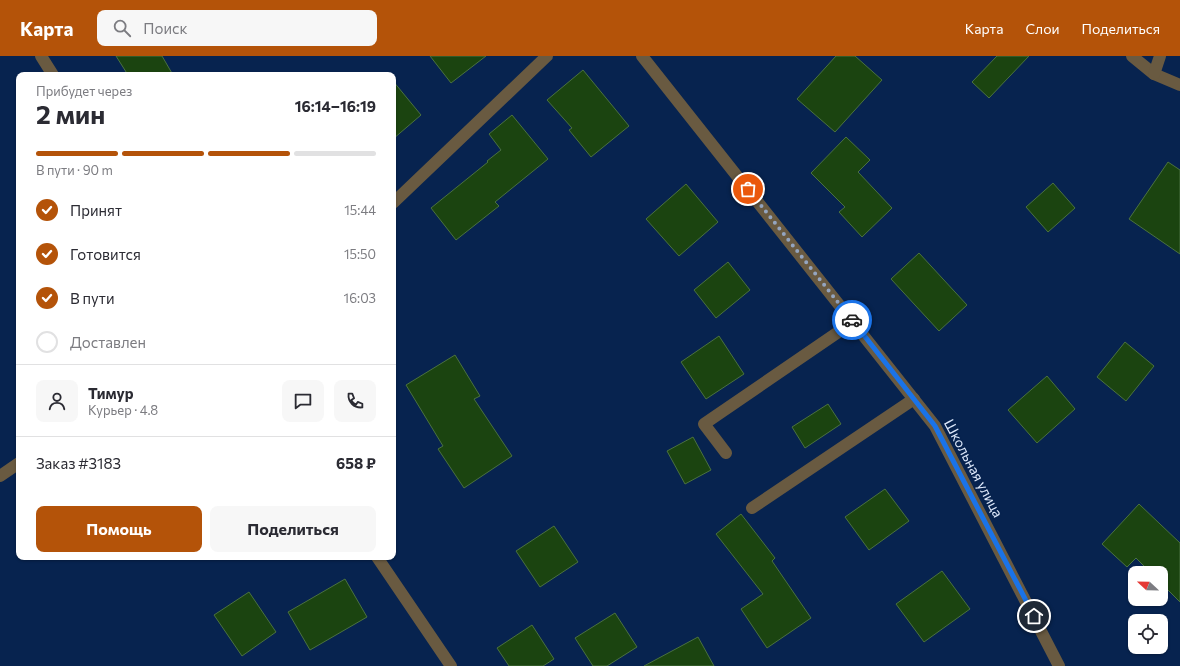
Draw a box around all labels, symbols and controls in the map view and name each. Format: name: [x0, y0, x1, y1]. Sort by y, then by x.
search box: [97, 10, 377, 46]
text: Карта: [20, 17, 73, 40]
icon: search: [111, 17, 133, 39]
text: Поиск: [143, 19, 188, 37]
text: Карта: [965, 20, 1003, 37]
text: Слои: [1025, 20, 1060, 37]
text: Поделиться: [1082, 20, 1160, 37]
text: Прибудет через: [36, 83, 132, 99]
text: 16:14–16:19: [295, 97, 376, 115]
text: 2 мин: [36, 98, 105, 129]
text: В пути · 90 m: [36, 162, 113, 178]
pin: [731, 172, 765, 206]
icon: bag: [737, 178, 759, 200]
icon: check: [36, 199, 58, 221]
text: Принят: [70, 201, 122, 219]
text: 15:44: [344, 202, 376, 218]
icon: check: [36, 243, 58, 265]
text: Готовится: [70, 245, 141, 263]
text: 15:50: [344, 246, 376, 262]
icon: check: [36, 287, 58, 309]
text: В пути: [70, 289, 115, 307]
text: 16:03: [344, 290, 376, 306]
courier: [832, 300, 872, 340]
icon: car: [841, 309, 863, 331]
text: Доставлен: [70, 333, 146, 351]
button: person: [36, 380, 78, 422]
button: chat: [282, 380, 324, 422]
button: phone: [334, 380, 376, 422]
text: Тимур: [88, 384, 133, 402]
text: Курьер · 4.8: [88, 402, 158, 418]
street label: Школьная улица: [941, 416, 1007, 520]
text: Заказ #3183: [36, 454, 121, 472]
text: 658 ₽: [336, 454, 376, 472]
button: Помощь: [36, 506, 202, 552]
button: Поделиться: [210, 506, 376, 552]
north arrow: [1128, 566, 1168, 606]
map controls: [1128, 566, 1168, 654]
pin: [1017, 599, 1051, 633]
icon: home: [1023, 605, 1045, 627]
button: locate: [1128, 614, 1168, 654]

